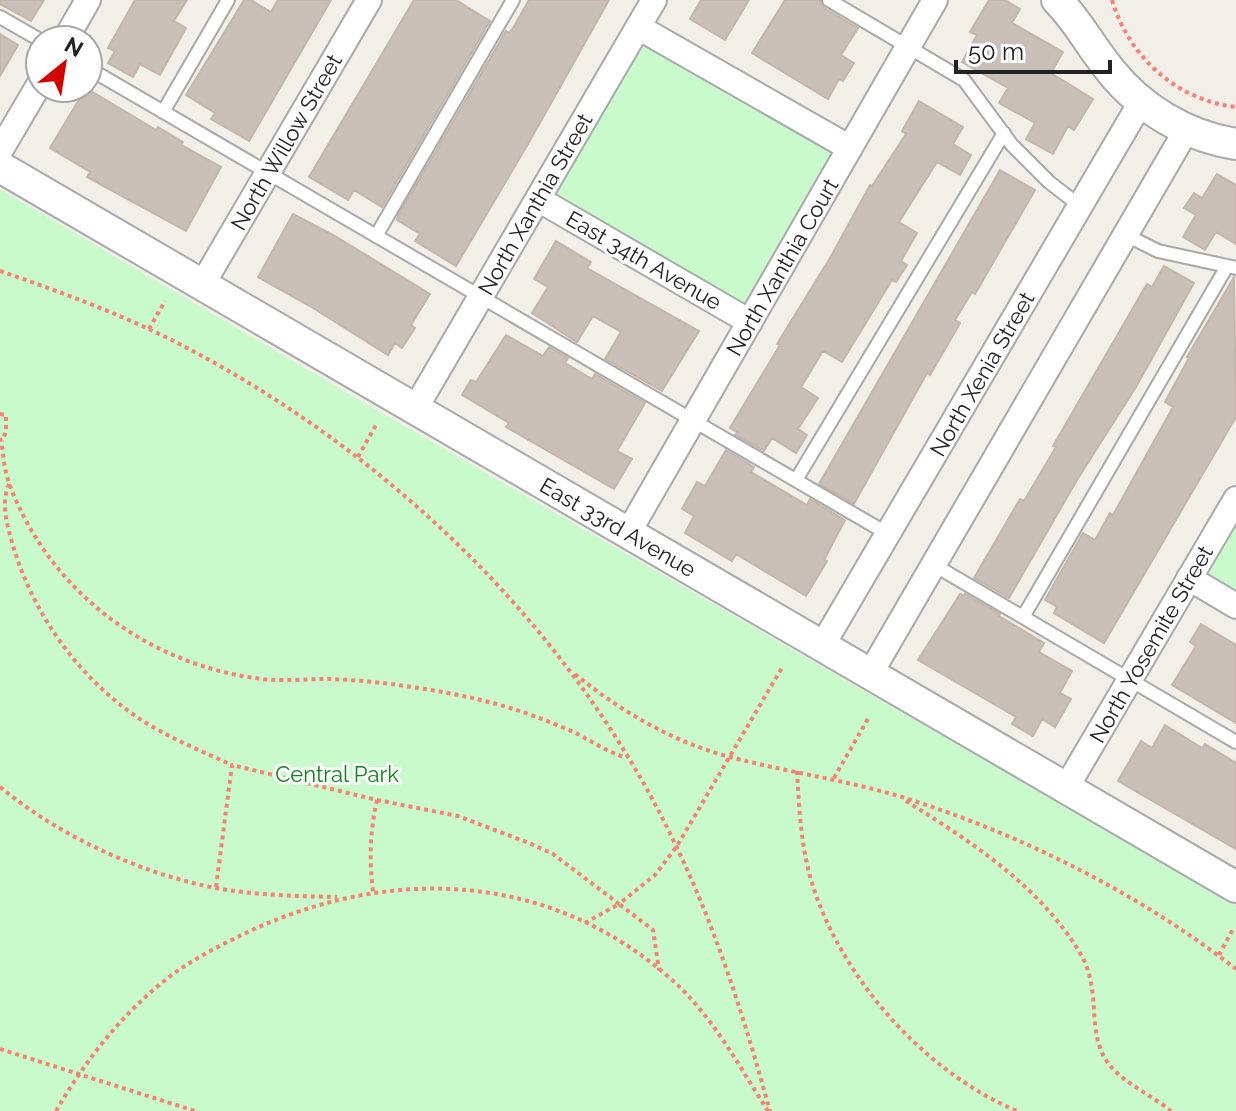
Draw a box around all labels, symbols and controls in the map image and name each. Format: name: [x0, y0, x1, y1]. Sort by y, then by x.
north arrow: [24, 24, 104, 104]
scale bar: [956, 24, 1110, 74]
text: N: [60, 31, 88, 62]
text: 50 m: [968, 37, 1024, 66]
street label: North Willow Street: [225, 49, 347, 235]
street label: North Xanthia Street: [472, 108, 598, 299]
street label: North Xanthia Court: [721, 173, 844, 360]
street label: East 34th Avenue: [562, 205, 726, 315]
street label: North Xenia Street: [924, 287, 1040, 461]
street label: East 33rd Avenue: [535, 472, 701, 582]
street label: North Yosemite Street: [1084, 540, 1218, 747]
park label: Central Park: [275, 761, 399, 787]

